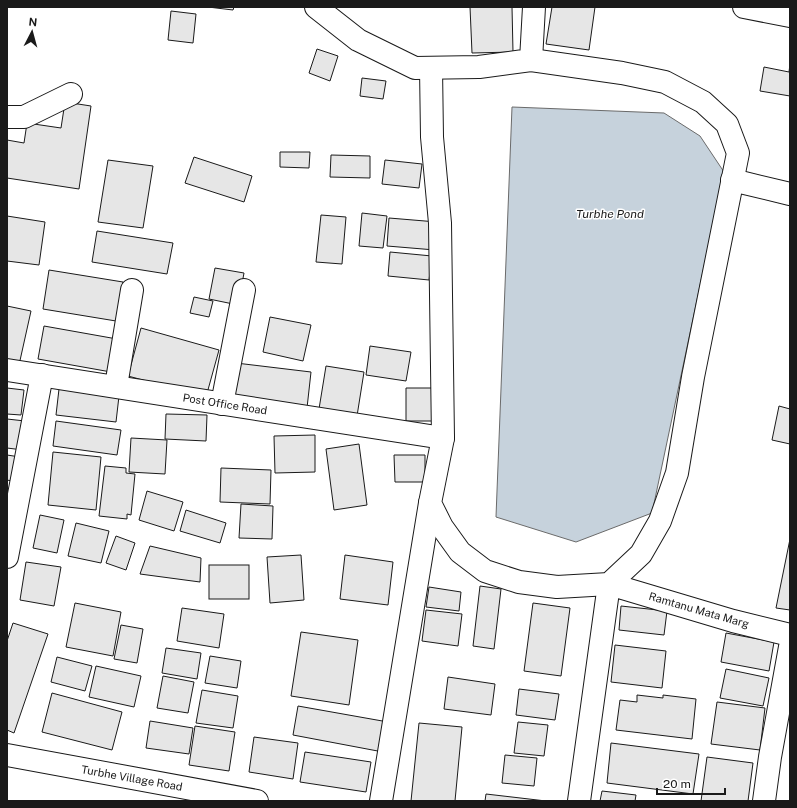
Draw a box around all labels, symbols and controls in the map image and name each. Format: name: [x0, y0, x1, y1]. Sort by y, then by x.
north arrow: [12, 12, 52, 52]
text: N: [28, 16, 38, 28]
water label: Turbhe Pond: [576, 207, 644, 221]
street label: Post Office Road: [182, 391, 268, 417]
street label: Ramtanu Mata Marg: [647, 590, 751, 630]
street label: Turbhe Village Road: [81, 763, 183, 793]
scale bar: [657, 770, 725, 796]
text: 20 m: [663, 777, 691, 791]

